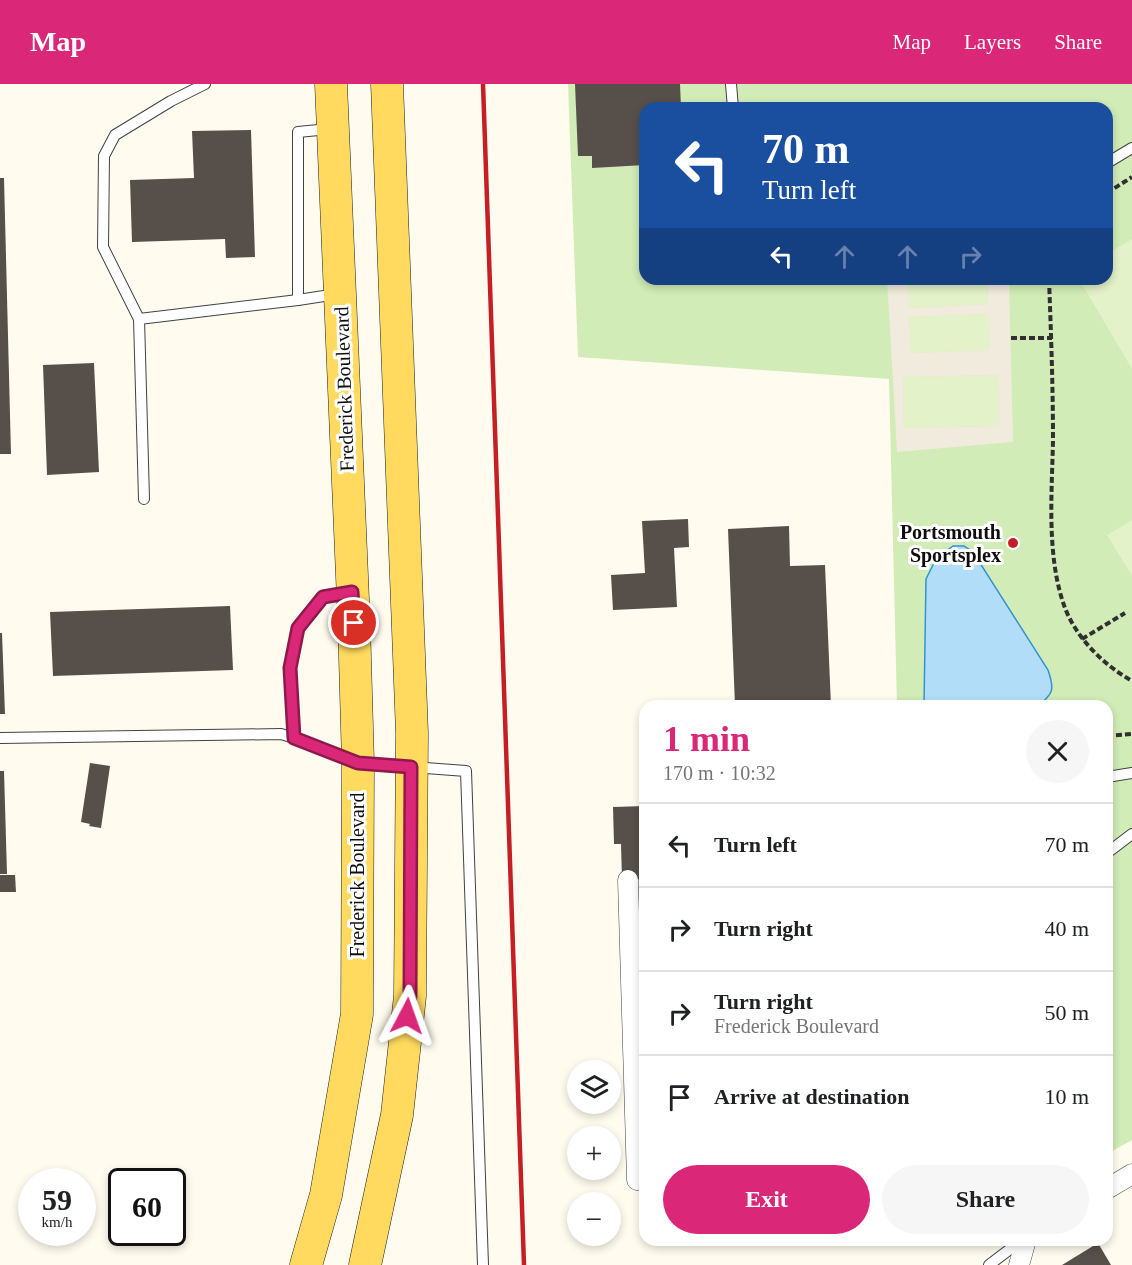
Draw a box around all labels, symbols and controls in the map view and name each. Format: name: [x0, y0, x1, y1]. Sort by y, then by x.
text: Map: [30, 26, 86, 57]
text: Map: [893, 30, 931, 54]
text: Layers: [964, 30, 1021, 54]
text: Share: [1054, 30, 1102, 54]
icon: left: [663, 126, 741, 204]
text: 70 m: [762, 126, 850, 172]
text: Turn left: [762, 175, 856, 205]
icon: left: [765, 240, 798, 273]
icon: ahead: [828, 240, 861, 273]
icon: ahead: [891, 240, 924, 273]
icon: right: [954, 240, 987, 273]
street label: Frederick Boulevard: [330, 306, 358, 472]
place label: Portsmouth Sportsplex: [900, 521, 1001, 567]
marker: Portsmouth Sportsplex: [1006, 536, 1020, 550]
pin: [328, 597, 379, 648]
icon: arrive: [337, 606, 370, 639]
text: 1 min: [663, 719, 750, 759]
button: close: [1026, 720, 1089, 783]
text: 170 m · 10:32: [663, 762, 776, 784]
street label: Frederick Boulevard: [346, 793, 368, 957]
icon: left: [663, 829, 696, 862]
text: Turn left: [714, 832, 797, 857]
text: 70 m: [1044, 832, 1089, 857]
icon: right: [663, 913, 696, 946]
text: Turn right: [714, 916, 813, 941]
text: 40 m: [1044, 916, 1089, 941]
position arrow: [375, 984, 439, 1048]
text: Turn right: [714, 989, 813, 1014]
icon: right: [663, 997, 696, 1030]
text: 50 m: [1044, 1000, 1089, 1025]
text: Frederick Boulevard: [714, 1015, 879, 1037]
map controls: [567, 1060, 621, 1246]
button: layers: [567, 1060, 621, 1114]
icon: arrive: [663, 1081, 696, 1114]
text: Arrive at destination: [714, 1084, 910, 1109]
text: 10 m: [1044, 1084, 1089, 1109]
button: +: [567, 1126, 621, 1180]
button: Exit: [663, 1165, 870, 1234]
button: Share: [882, 1165, 1089, 1234]
speed limit sign: 60: [108, 1168, 186, 1246]
text: 59: [42, 1183, 72, 1216]
button: −: [567, 1192, 621, 1246]
text: km/h: [42, 1214, 72, 1230]

